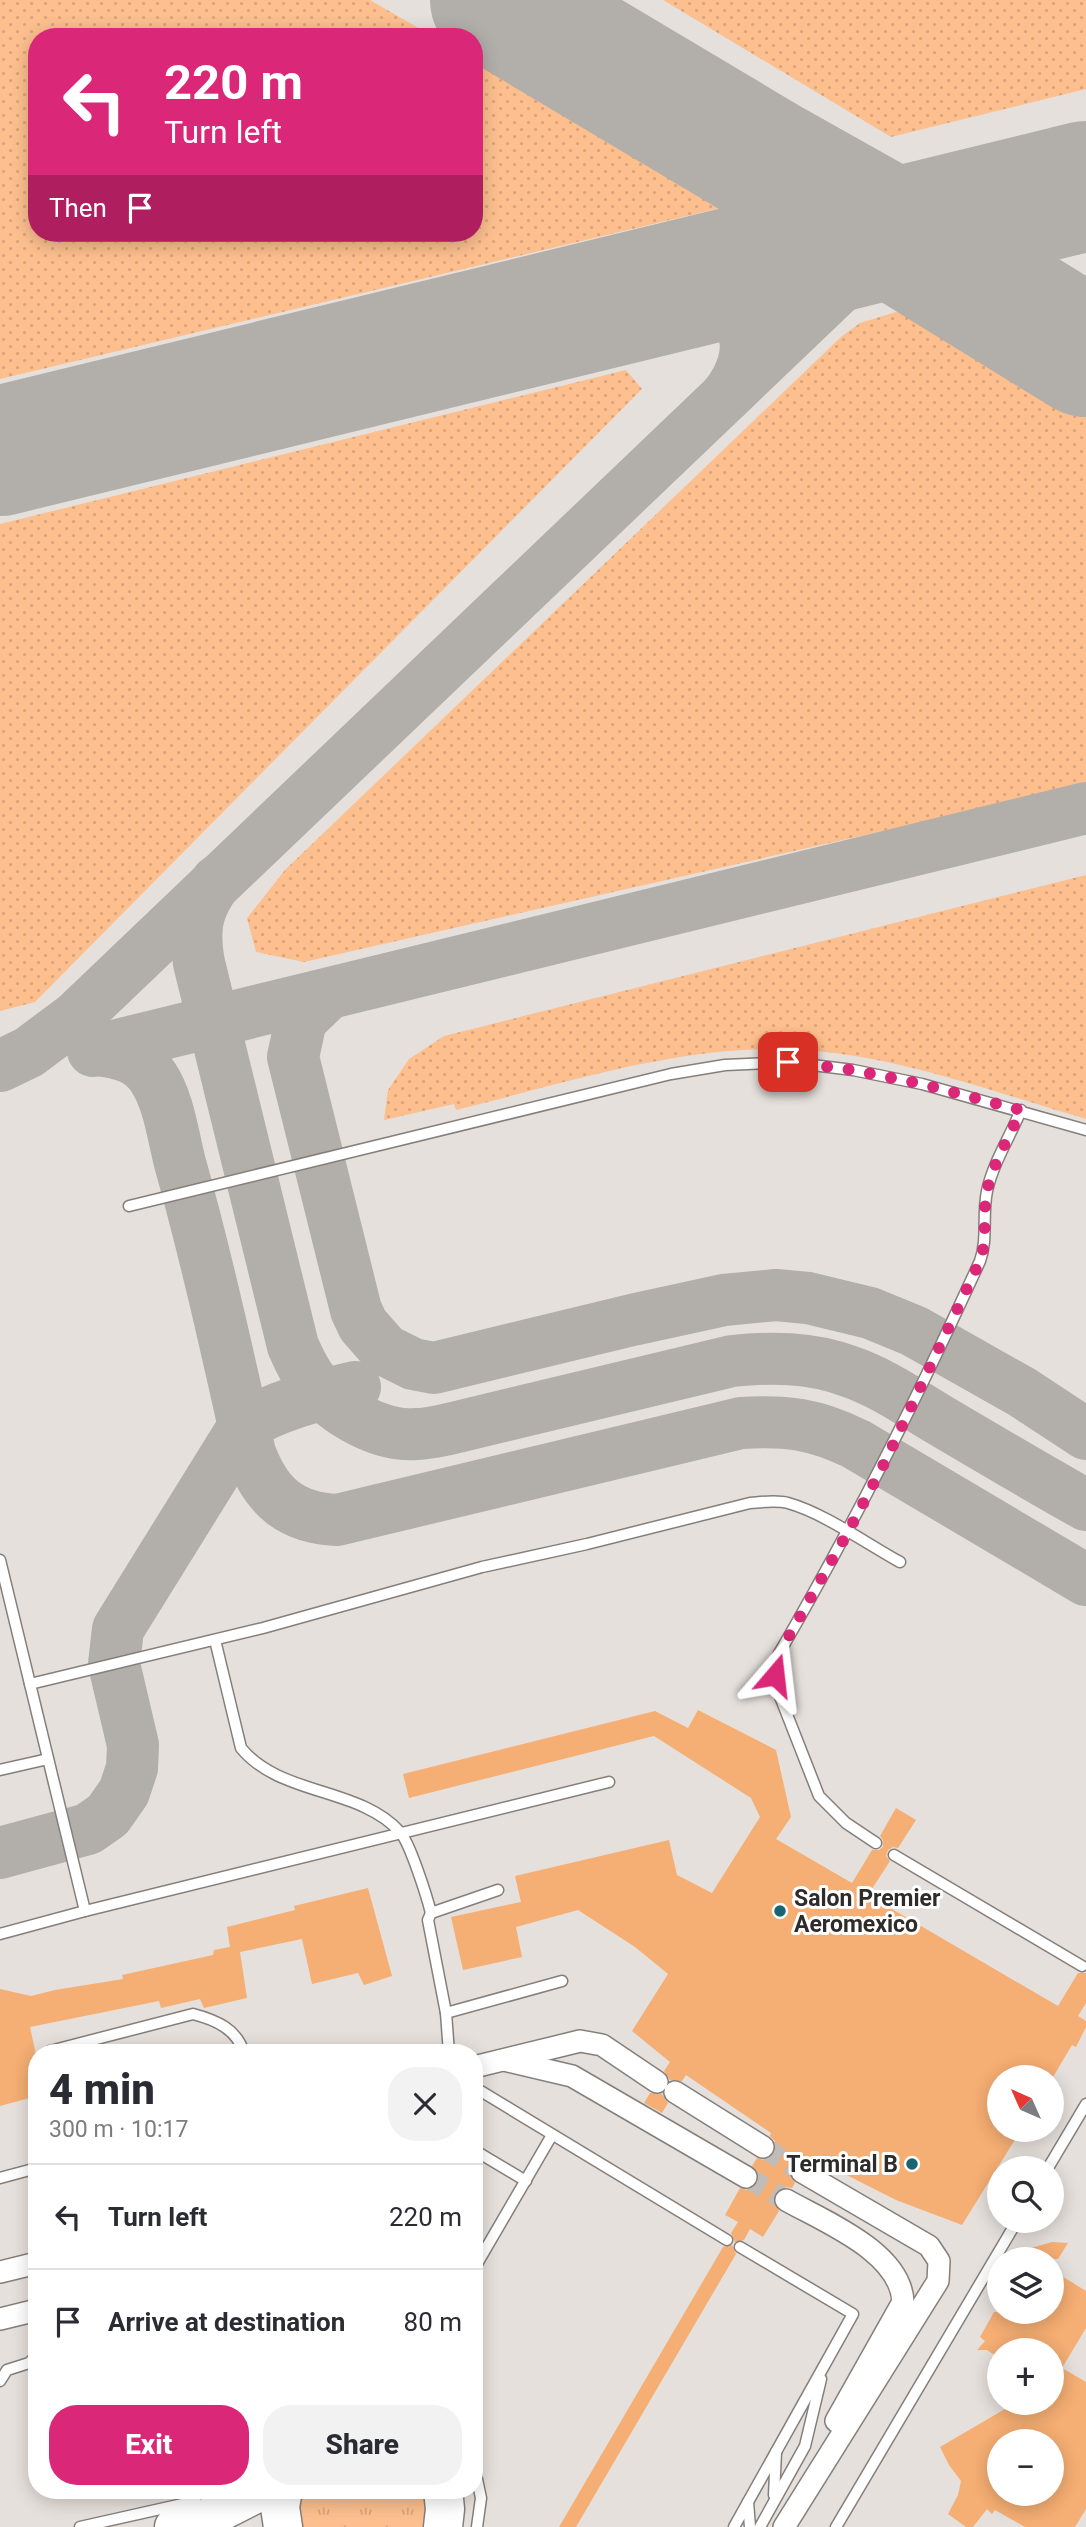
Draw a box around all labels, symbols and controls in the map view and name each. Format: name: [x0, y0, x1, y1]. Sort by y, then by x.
text: 220 m: [164, 54, 303, 111]
icon: left: [49, 56, 140, 147]
text: Turn left: [164, 113, 282, 151]
icon: arrive: [121, 189, 159, 227]
text: Then: [49, 193, 107, 223]
pin: [758, 1032, 818, 1092]
icon: arrive: [769, 1043, 807, 1081]
position arrow: [738, 1638, 812, 1712]
place label: Salon Premier Aeromexico: [794, 1885, 941, 1938]
marker: Salon Premier Aeromexico: [772, 1903, 788, 1919]
text: 4 min: [49, 2065, 155, 2114]
north arrow: [987, 2065, 1064, 2142]
map controls: [987, 2065, 1064, 2506]
button: close: [388, 2067, 462, 2141]
text: 300 m · 10:17: [49, 2116, 188, 2143]
place label: Terminal B: [786, 2151, 898, 2178]
marker: Terminal B: [904, 2156, 920, 2172]
button: search: [987, 2156, 1064, 2233]
icon: left: [49, 2198, 87, 2236]
text: Turn left: [108, 2202, 207, 2232]
text: 220 m: [389, 2202, 462, 2232]
button: layers: [987, 2247, 1064, 2324]
icon: arrive: [49, 2303, 87, 2341]
text: Arrive at destination: [108, 2307, 345, 2337]
text: 80 m: [404, 2307, 462, 2337]
button: +: [987, 2338, 1064, 2415]
button: Exit: [49, 2405, 249, 2485]
button: Share: [263, 2405, 462, 2485]
button: −: [987, 2429, 1064, 2506]

